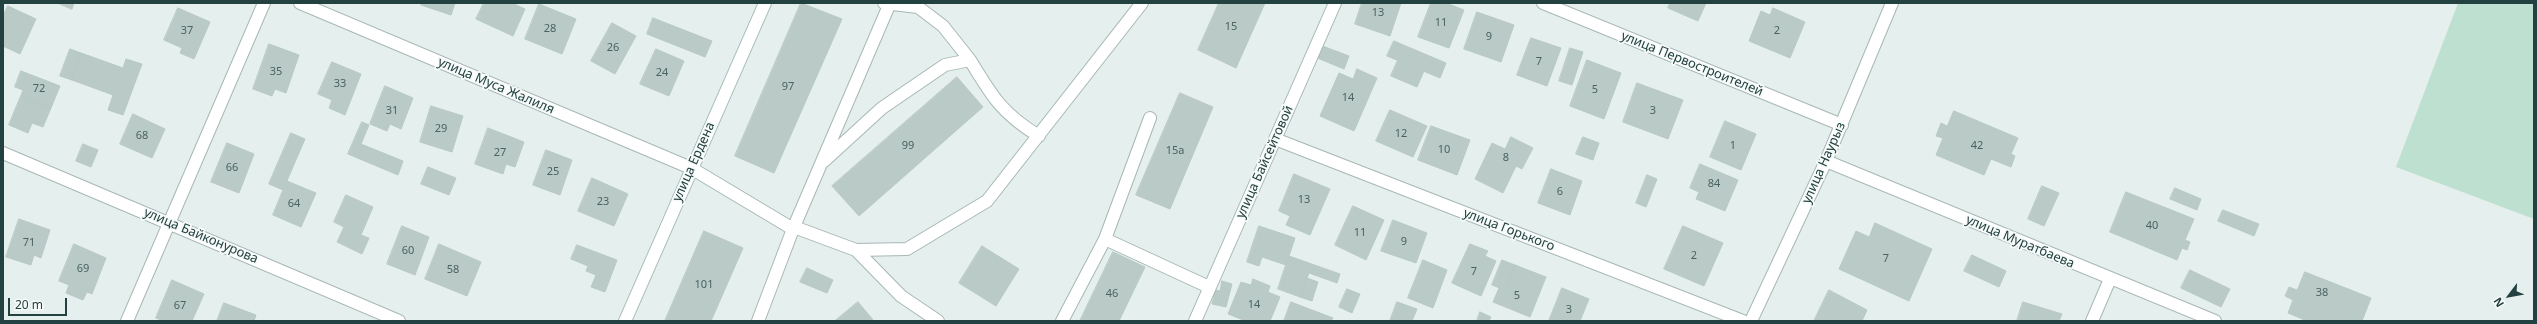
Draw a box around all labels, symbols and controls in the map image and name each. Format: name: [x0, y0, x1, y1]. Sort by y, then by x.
house number: 13: [1372, 6, 1384, 20]
house number: 11: [1435, 16, 1447, 30]
house number: 15: [1225, 20, 1237, 34]
house number: 28: [544, 22, 556, 36]
house number: 37: [181, 24, 193, 38]
house number: 2: [1774, 24, 1780, 38]
street label: улица Первостроителей: [1619, 28, 1765, 100]
house number: 9: [1486, 30, 1492, 44]
house number: 26: [607, 41, 619, 55]
street label: улица Муса Жалиля: [435, 54, 557, 118]
house number: 7: [1536, 55, 1542, 69]
house number: 35: [270, 65, 282, 79]
house number: 24: [656, 66, 668, 80]
house number: 33: [334, 77, 346, 91]
house number: 97: [782, 80, 794, 94]
house number: 72: [33, 82, 45, 96]
house number: 5: [1592, 83, 1598, 97]
house number: 14: [1342, 91, 1354, 105]
street label: улица Байсейтовой: [1233, 103, 1297, 221]
house number: 31: [386, 104, 398, 118]
house number: 3: [1650, 104, 1656, 118]
street label: улица Ердена: [669, 120, 719, 204]
street label: улица Наурыз: [1799, 120, 1849, 206]
house number: 29: [435, 122, 447, 136]
house number: 12: [1395, 127, 1407, 141]
house number: 68: [136, 129, 148, 143]
house number: 99: [902, 139, 914, 153]
house number: 1: [1730, 139, 1736, 153]
house number: 42: [1971, 139, 1983, 153]
house number: 10: [1438, 143, 1450, 157]
house number: 15а: [1166, 144, 1184, 158]
house number: 27: [494, 146, 506, 160]
house number: 8: [1503, 151, 1509, 165]
house number: 66: [226, 161, 238, 175]
house number: 25: [547, 165, 559, 179]
house number: 84: [1708, 177, 1720, 191]
house number: 6: [1557, 185, 1563, 199]
house number: 13: [1298, 193, 1310, 207]
house number: 23: [597, 195, 609, 209]
house number: 64: [288, 197, 300, 211]
street label: улица Байконурова: [141, 205, 261, 267]
street label: улица Горького: [1461, 205, 1557, 255]
street label: улица Муратбаева: [1963, 212, 2077, 272]
house number: 40: [2146, 219, 2158, 233]
house number: 11: [1354, 226, 1366, 240]
house number: 9: [1401, 235, 1407, 249]
house number: 71: [23, 236, 35, 250]
house number: 60: [402, 244, 414, 258]
house number: 2: [1691, 249, 1697, 263]
house number: 7: [1883, 252, 1889, 266]
house number: 69: [77, 262, 89, 276]
house number: 58: [447, 263, 459, 277]
house number: 7: [1471, 265, 1477, 279]
north arrow: [2489, 276, 2529, 316]
house number: 101: [695, 278, 713, 292]
house number: 38: [2316, 286, 2328, 300]
house number: 46: [1106, 287, 1118, 301]
house number: 5: [1514, 289, 1520, 303]
scale bar: [10, 290, 69, 316]
text: N: [2490, 295, 2507, 310]
text: 20 m: [15, 296, 43, 313]
house number: 14: [1248, 298, 1260, 312]
house number: 67: [174, 299, 186, 313]
house number: 3: [1566, 303, 1572, 317]

